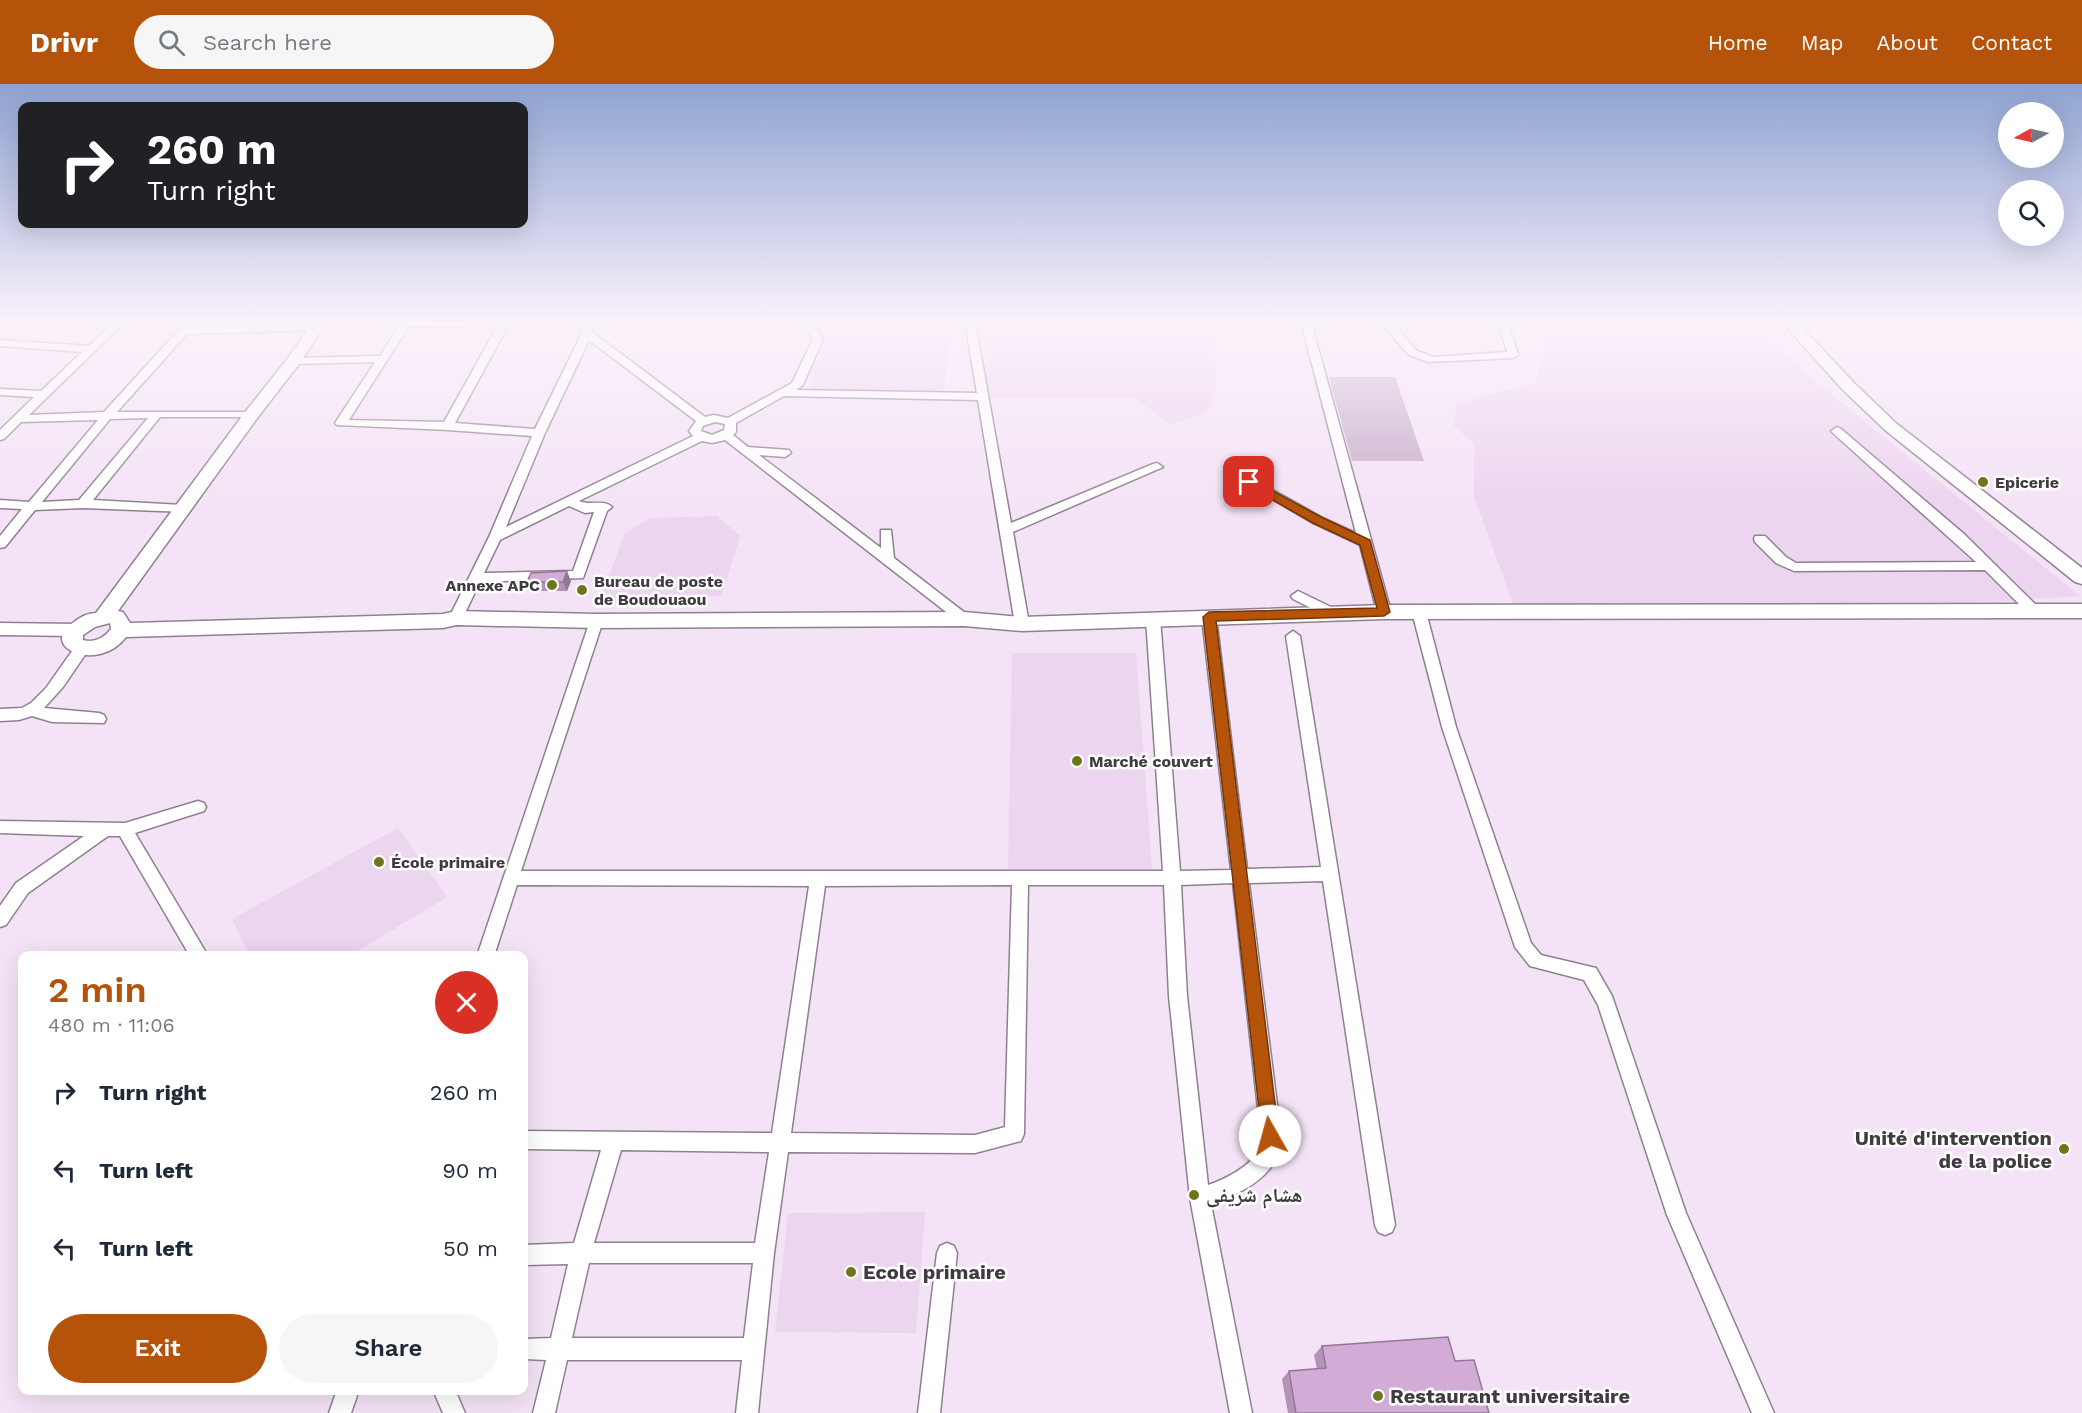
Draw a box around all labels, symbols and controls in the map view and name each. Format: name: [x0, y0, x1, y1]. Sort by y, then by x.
search box: [134, 15, 554, 69]
text: Drivr: [30, 26, 98, 59]
icon: search: [155, 26, 188, 59]
text: Search here: [203, 30, 332, 55]
text: Home: [1708, 30, 1768, 55]
text: Map: [1801, 30, 1844, 55]
text: About: [1877, 30, 1938, 55]
text: Contact: [1971, 30, 2052, 55]
north arrow: [1998, 102, 2064, 168]
map controls: [1998, 102, 2064, 246]
text: 260 m: [147, 125, 277, 174]
icon: right: [48, 126, 126, 204]
text: Turn right: [147, 175, 276, 207]
button: search: [1998, 180, 2064, 246]
pin: [1223, 456, 1274, 507]
icon: arrive: [1232, 465, 1265, 498]
place label: Epicerie: [1995, 473, 2059, 492]
marker: Epicerie: [1976, 475, 1990, 489]
place label: Bureau de poste de Boudouaou: [594, 572, 723, 609]
place label: Annexe APC: [446, 576, 540, 595]
marker: Annexe APC: [545, 578, 559, 592]
marker: Bureau de poste de Boudouaou: [575, 583, 589, 597]
place label: Marché couvert: [1089, 752, 1213, 771]
marker: Marché couvert: [1070, 754, 1084, 768]
place label: École primaire: [391, 853, 505, 872]
marker: École primaire: [372, 855, 386, 869]
text: 2 min: [48, 969, 147, 1011]
button: close: [435, 971, 498, 1034]
text: 480 m · 11:06: [48, 1013, 175, 1037]
icon: right: [48, 1076, 81, 1109]
text: Turn right: [99, 1080, 206, 1105]
text: 260 m: [430, 1080, 498, 1105]
position arrow: [1238, 1104, 1302, 1168]
place label: Unité d'intervention de la police: [1855, 1126, 2052, 1173]
marker: Unité d'intervention de la police: [2057, 1142, 2071, 1156]
icon: left: [48, 1154, 81, 1187]
text: Turn left: [99, 1158, 193, 1183]
text: 90 m: [442, 1158, 498, 1183]
place label: هشام شريفى: [1206, 1183, 1303, 1209]
marker: هشام شريفى: [1187, 1188, 1201, 1202]
icon: left: [48, 1232, 81, 1265]
text: Turn left: [99, 1236, 193, 1261]
text: 50 m: [443, 1236, 498, 1261]
place label: Ecole primaire: [863, 1260, 1006, 1284]
marker: Ecole primaire: [844, 1265, 858, 1279]
button: Exit: [48, 1314, 267, 1383]
button: Share: [279, 1314, 498, 1383]
place label: Restaurant universitaire: [1390, 1384, 1630, 1408]
marker: Restaurant universitaire: [1371, 1389, 1385, 1403]

